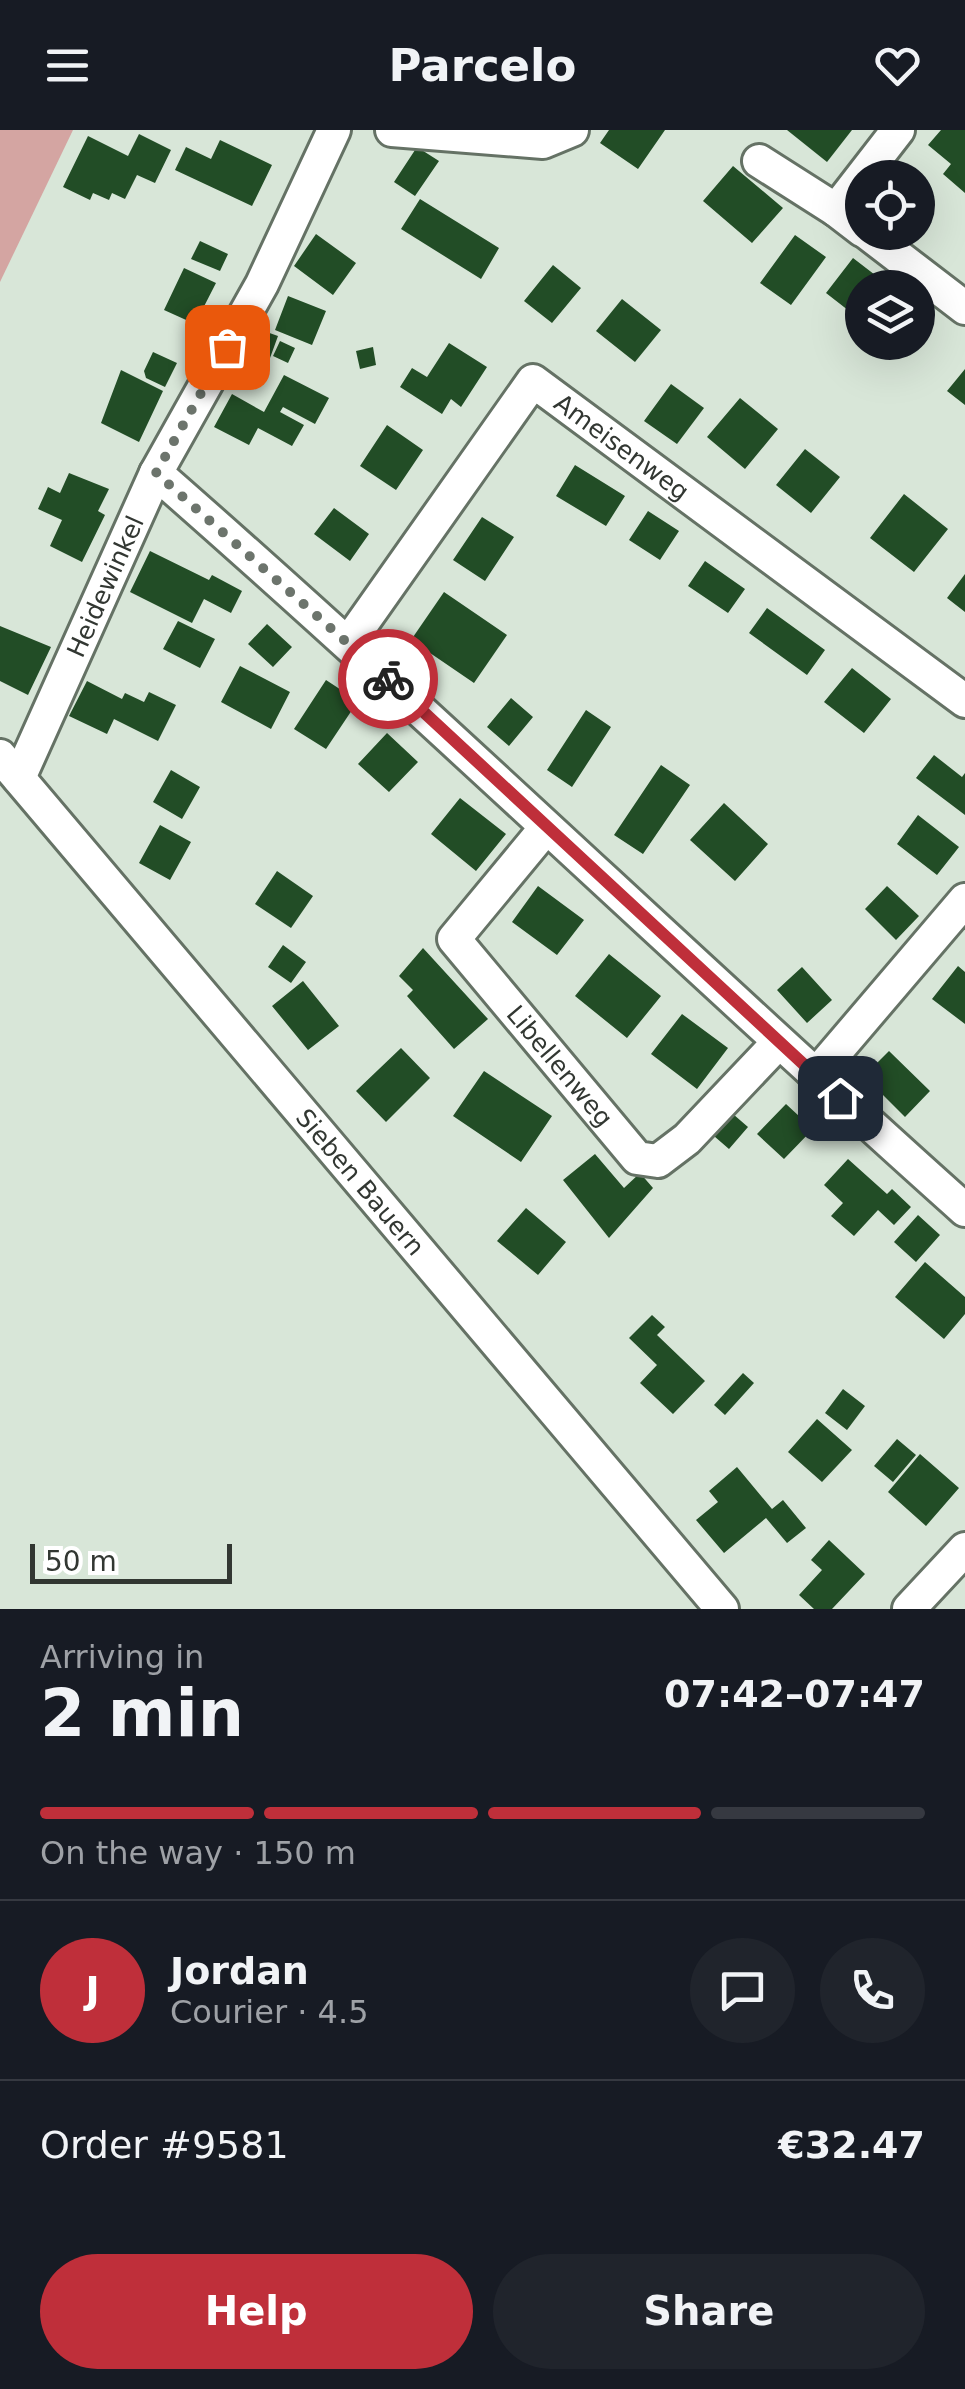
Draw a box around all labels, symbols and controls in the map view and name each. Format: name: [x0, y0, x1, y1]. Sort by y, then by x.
icon: menu: [40, 38, 95, 93]
icon: heart: [870, 38, 925, 93]
text: Parcelo: [389, 39, 576, 92]
map controls: [845, 160, 935, 360]
button: locate: [845, 160, 935, 250]
button: layers: [845, 270, 935, 360]
pin: [185, 305, 270, 390]
icon: bag: [200, 320, 255, 375]
street label: Ameisenweg: [549, 388, 694, 506]
street label: Heidewinkel: [61, 512, 150, 662]
courier: [338, 629, 438, 729]
icon: bike: [361, 652, 416, 707]
street label: Libellenweg: [501, 1000, 618, 1133]
pin: [798, 1056, 883, 1141]
icon: home: [813, 1071, 868, 1126]
street label: Sieben Bauern: [290, 1103, 430, 1261]
scale bar: [30, 1539, 232, 1584]
text: 50 m: [45, 1545, 117, 1578]
text: Arriving in: [40, 1638, 204, 1676]
text: 07:42–07:47: [664, 1672, 925, 1716]
text: 2 min: [40, 1676, 244, 1751]
text: On the way · 150 m: [40, 1834, 356, 1872]
button: chat: [690, 1938, 795, 2043]
button: phone: [820, 1938, 925, 2043]
text: Jordan: [170, 1949, 309, 1993]
text: J: [85, 1968, 100, 2012]
text: Courier · 4.5: [170, 1993, 369, 2031]
text: Order #9581: [40, 2123, 289, 2167]
text: €32.47: [778, 2123, 925, 2167]
button: Help: [40, 2254, 473, 2369]
button: Share: [493, 2254, 925, 2369]

